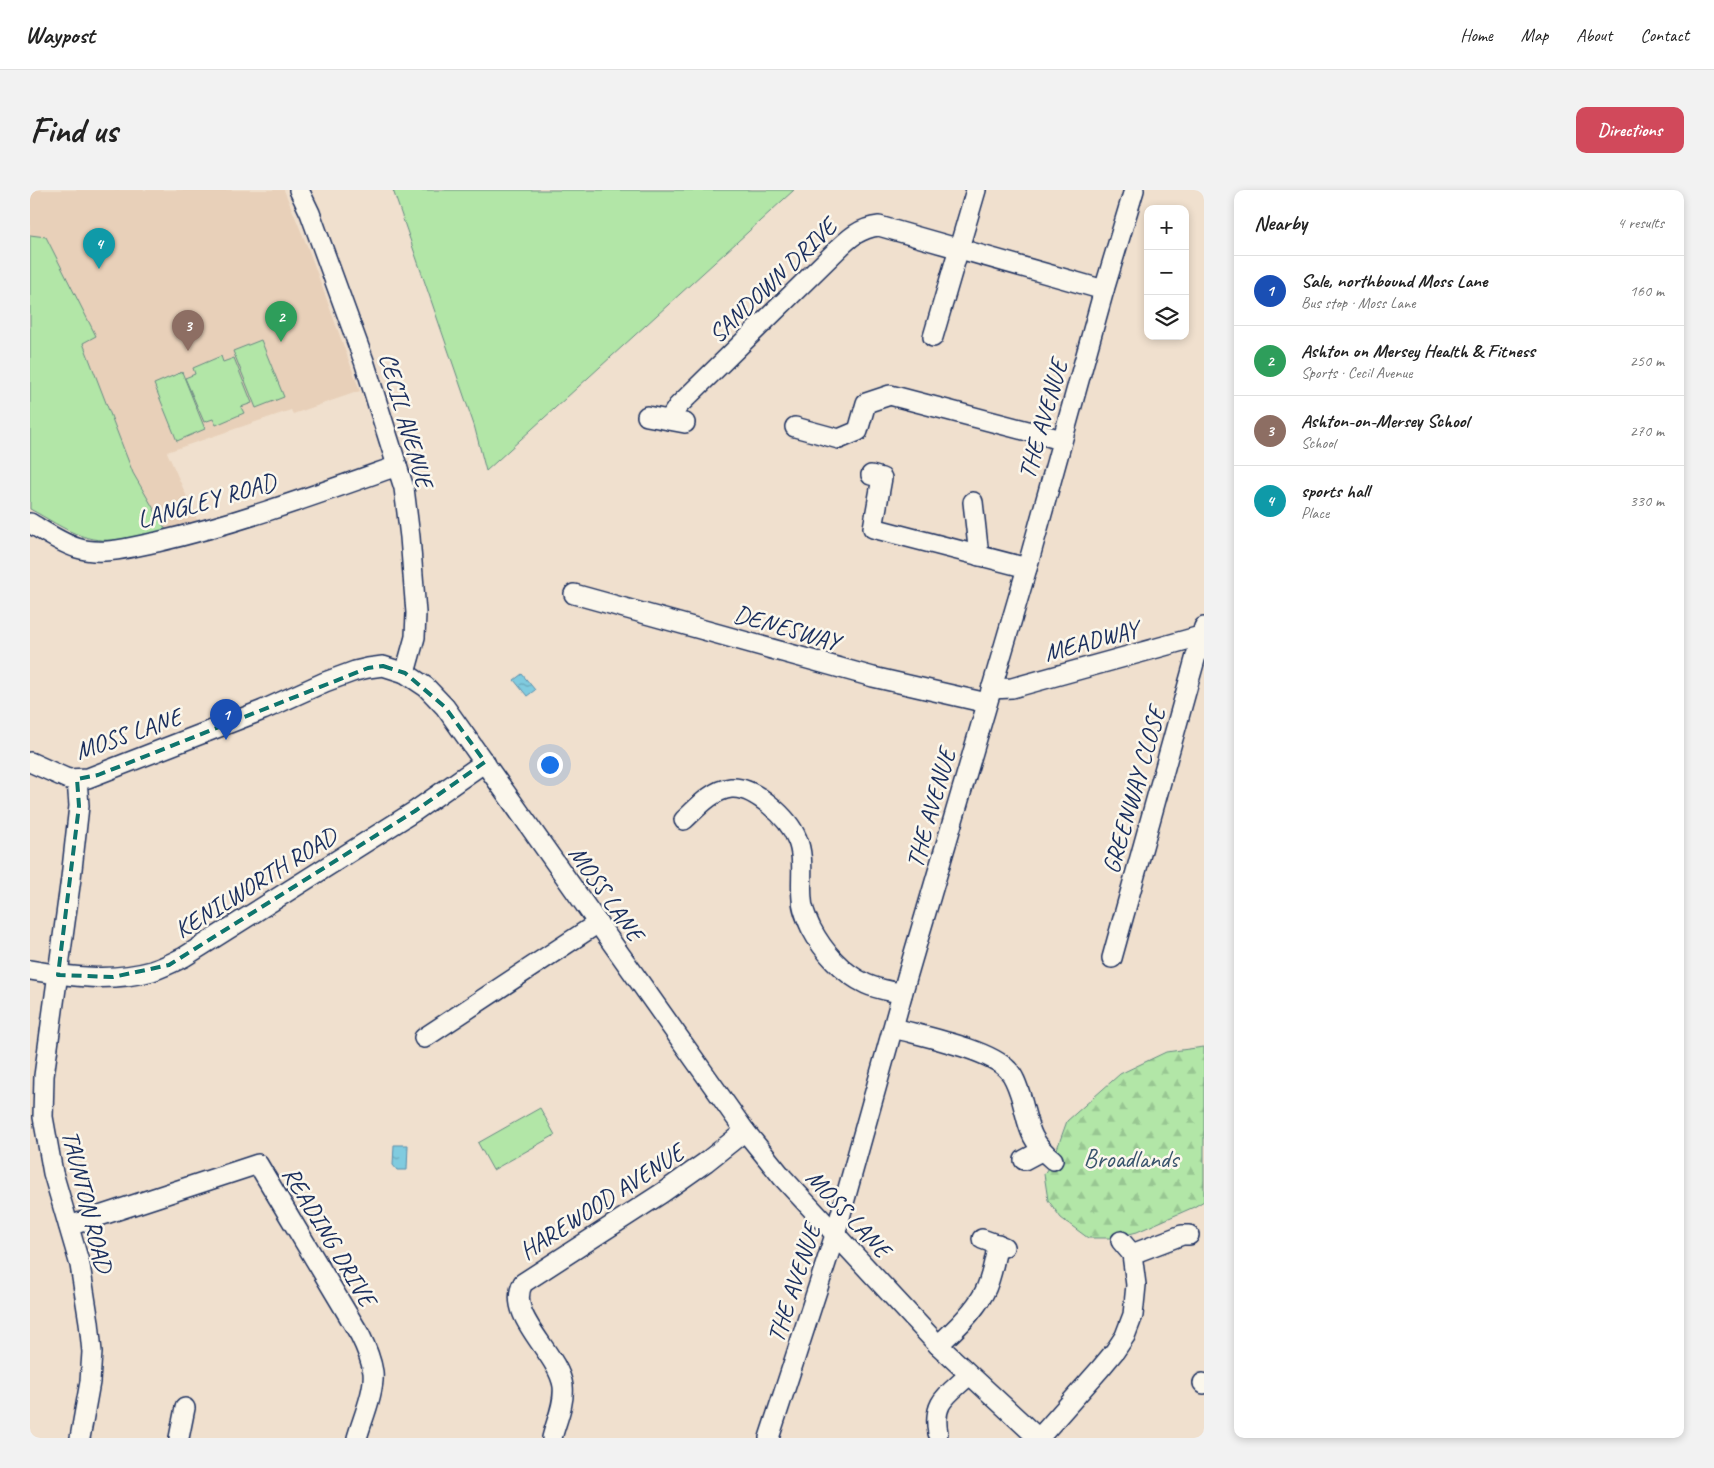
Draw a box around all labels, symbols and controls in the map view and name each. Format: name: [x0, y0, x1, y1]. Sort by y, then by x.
text: Waypost: [25, 20, 95, 50]
text: Home: [1460, 24, 1493, 46]
text: Map: [1521, 24, 1548, 46]
text: About: [1576, 24, 1612, 46]
text: Contact: [1640, 24, 1689, 46]
button: Directions: [1576, 107, 1684, 153]
text: Find us: [30, 108, 117, 153]
map controls: [1144, 205, 1189, 340]
button: +: [1144, 205, 1189, 250]
street label: SANDOWN DRIVE: [702, 209, 846, 350]
text: Nearby: [1254, 210, 1307, 236]
text: 4 results: [1617, 213, 1664, 233]
pin: 4: [83, 228, 115, 269]
button: −: [1144, 250, 1189, 295]
text: Sale, northbound Moss Lane: [1301, 269, 1487, 293]
text: 1: [1266, 281, 1274, 301]
text: 160 m: [1630, 281, 1664, 301]
text: Bus stop · Moss Lane: [1301, 293, 1415, 313]
button: layers: [1144, 295, 1189, 340]
pin: 2: [265, 301, 297, 342]
pin: 3: [172, 310, 204, 351]
text: Ashton on Mersey Health & Fitness: [1301, 339, 1535, 363]
street label: CECIL AVENUE: [372, 349, 441, 495]
text: 2: [1266, 351, 1274, 371]
text: 250 m: [1630, 351, 1664, 371]
street label: THE AVENUE: [1011, 353, 1076, 483]
text: Sports · Cecil Avenue: [1301, 363, 1412, 383]
text: Ashton-on-Mersey School: [1301, 409, 1469, 433]
text: 3: [1266, 421, 1274, 441]
text: 270 m: [1630, 421, 1664, 441]
text: School: [1301, 433, 1335, 453]
street label: LANGLEY ROAD: [133, 465, 282, 536]
text: sports hall: [1301, 479, 1369, 503]
text: 4: [1266, 491, 1274, 511]
text: 330 m: [1630, 491, 1664, 511]
text: Place: [1301, 503, 1329, 523]
street label: DENESWAY: [730, 598, 846, 659]
street label: MEADWAY: [1040, 612, 1146, 669]
pin: 1: [210, 699, 242, 740]
street label: MOSS LANE: [71, 700, 189, 767]
street label: GREENWAY CLOSE: [1095, 700, 1174, 877]
street label: THE AVENUE: [899, 742, 964, 872]
your location: [537, 752, 563, 778]
street label: KENILWORTH ROAD: [168, 819, 345, 946]
street label: MOSS LANE: [561, 839, 653, 951]
street label: TAUNTON ROAD: [54, 1127, 121, 1278]
street label: HAREWOOD AVENUE: [513, 1135, 693, 1267]
park label: Broadlands: [1084, 1143, 1181, 1175]
street label: READING DRIVE: [275, 1161, 385, 1315]
street label: MOSS LANE: [799, 1162, 900, 1267]
street label: THE AVENUE: [760, 1217, 829, 1347]

